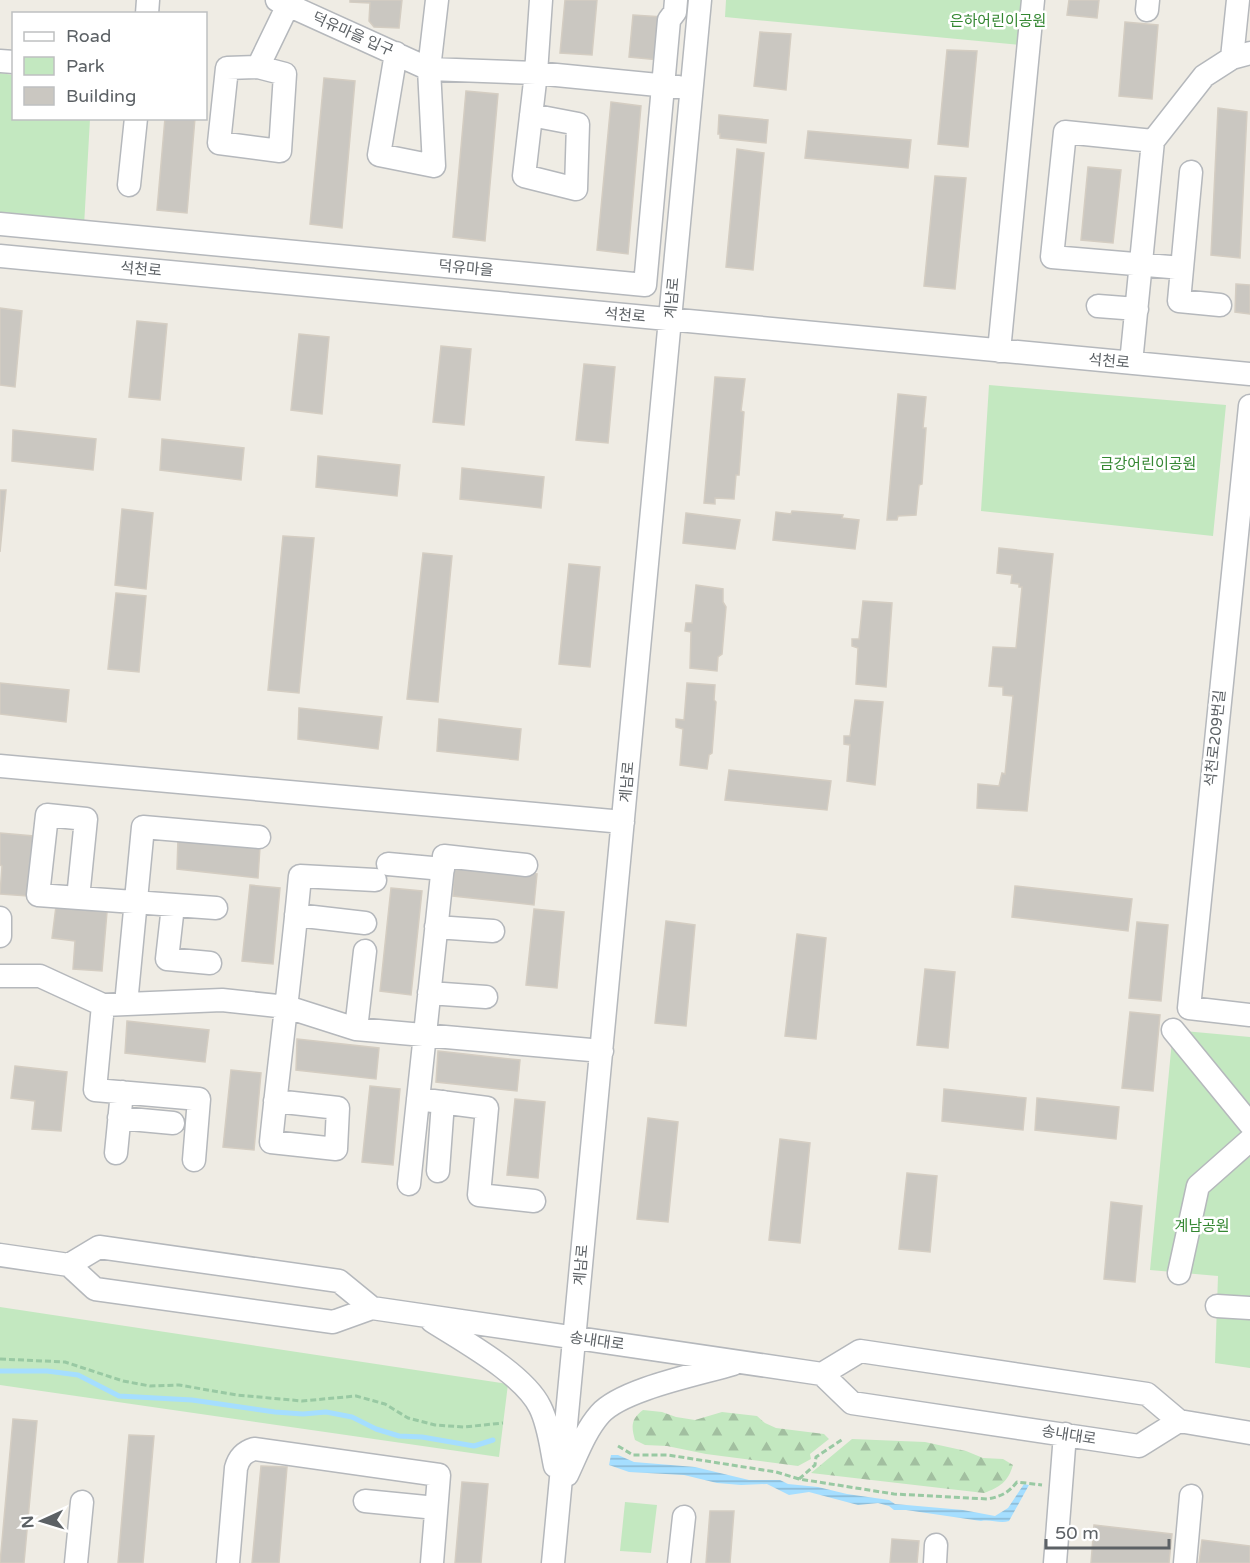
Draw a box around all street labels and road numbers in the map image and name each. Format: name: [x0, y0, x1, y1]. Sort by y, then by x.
street label: 덕유마을 입구: [310, 8, 396, 60]
street label: 덕유마을: [438, 257, 494, 279]
street label: 석천로: [120, 258, 162, 280]
street label: 계남로: [661, 277, 683, 319]
street label: 석천로: [604, 304, 646, 326]
street label: 석천로: [1088, 350, 1130, 372]
street label: 석천로209번길: [1201, 689, 1229, 787]
street label: 계남로: [616, 761, 638, 803]
street label: 계남로: [570, 1244, 592, 1286]
street label: 송내대로: [568, 1328, 626, 1354]
street label: 송내대로: [1040, 1422, 1098, 1448]

